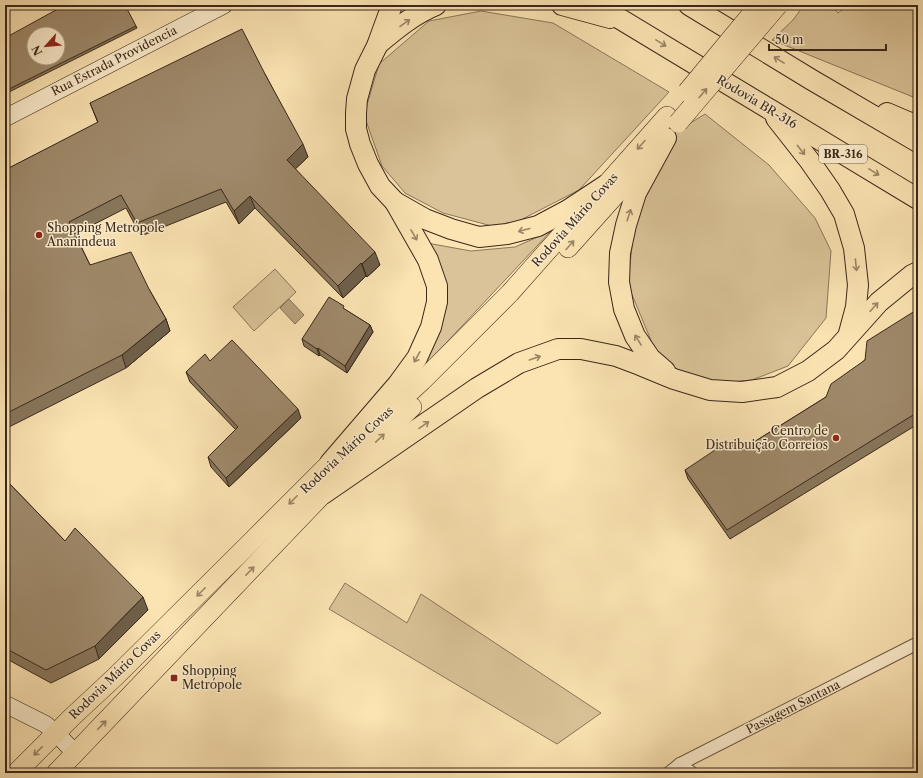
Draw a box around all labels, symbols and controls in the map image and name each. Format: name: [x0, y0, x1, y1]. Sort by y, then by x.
one-way arrow: [399, 19, 410, 27]
street label: Rua Estrada Providencia: [48, 22, 180, 99]
north arrow: [26, 26, 66, 66]
scale bar: [769, 26, 886, 52]
text: 50 m: [775, 32, 804, 47]
one-way arrow: [655, 40, 667, 48]
text: N: [28, 43, 45, 58]
one-way arrow: [773, 55, 785, 63]
street label: Rodovia BR-316: [714, 72, 800, 131]
one-way arrow: [699, 88, 708, 99]
one-way arrow: [637, 140, 646, 150]
one-way arrow: [797, 145, 806, 156]
road number: BR-316: [819, 145, 867, 163]
one-way arrow: [868, 169, 880, 177]
street label: Rodovia Mário Covas: [528, 170, 621, 270]
one-way arrow: [626, 209, 634, 221]
place label: Shopping Metrópole Ananindeua: [46, 220, 165, 249]
one-way arrow: [517, 227, 530, 234]
one-way arrow: [411, 229, 419, 241]
marker: Shopping Metrópole Ananindeua: [34, 230, 44, 240]
one-way arrow: [565, 240, 574, 251]
one-way arrow: [852, 258, 860, 271]
one-way arrow: [870, 302, 879, 312]
one-way arrow: [634, 334, 642, 346]
one-way arrow: [412, 350, 420, 362]
one-way arrow: [528, 353, 540, 361]
street label: Rodovia Mário Covas: [297, 403, 396, 497]
one-way arrow: [418, 421, 429, 429]
place label: Centro de Distribuição Correios: [705, 423, 828, 452]
one-way arrow: [375, 433, 385, 443]
marker: Centro de Distribuição Correios: [831, 433, 841, 443]
one-way arrow: [288, 495, 298, 505]
one-way arrow: [245, 566, 255, 576]
one-way arrow: [196, 587, 206, 597]
street label: Rodovia Mário Covas: [66, 627, 164, 722]
place label: Shopping Metrópole: [182, 663, 242, 692]
marker: Shopping Metrópole: [169, 673, 179, 683]
street label: Passagem Santana: [743, 676, 843, 737]
one-way arrow: [97, 720, 107, 730]
one-way arrow: [33, 746, 43, 756]

